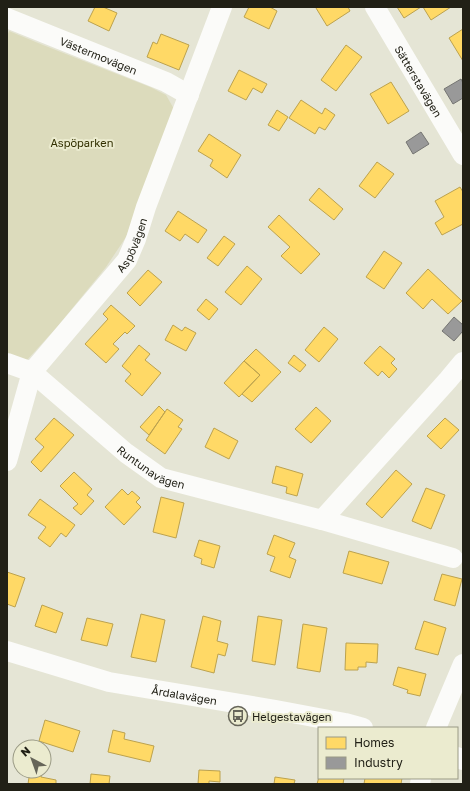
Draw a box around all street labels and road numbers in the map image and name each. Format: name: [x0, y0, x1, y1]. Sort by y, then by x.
street label: Västermovägen: [58, 34, 139, 76]
street label: Sätterstavägen: [393, 43, 445, 119]
street label: Aspövägen: [113, 216, 149, 275]
street label: Runtunavägen: [115, 442, 186, 490]
street label: Årdalavägen: [151, 683, 218, 707]

